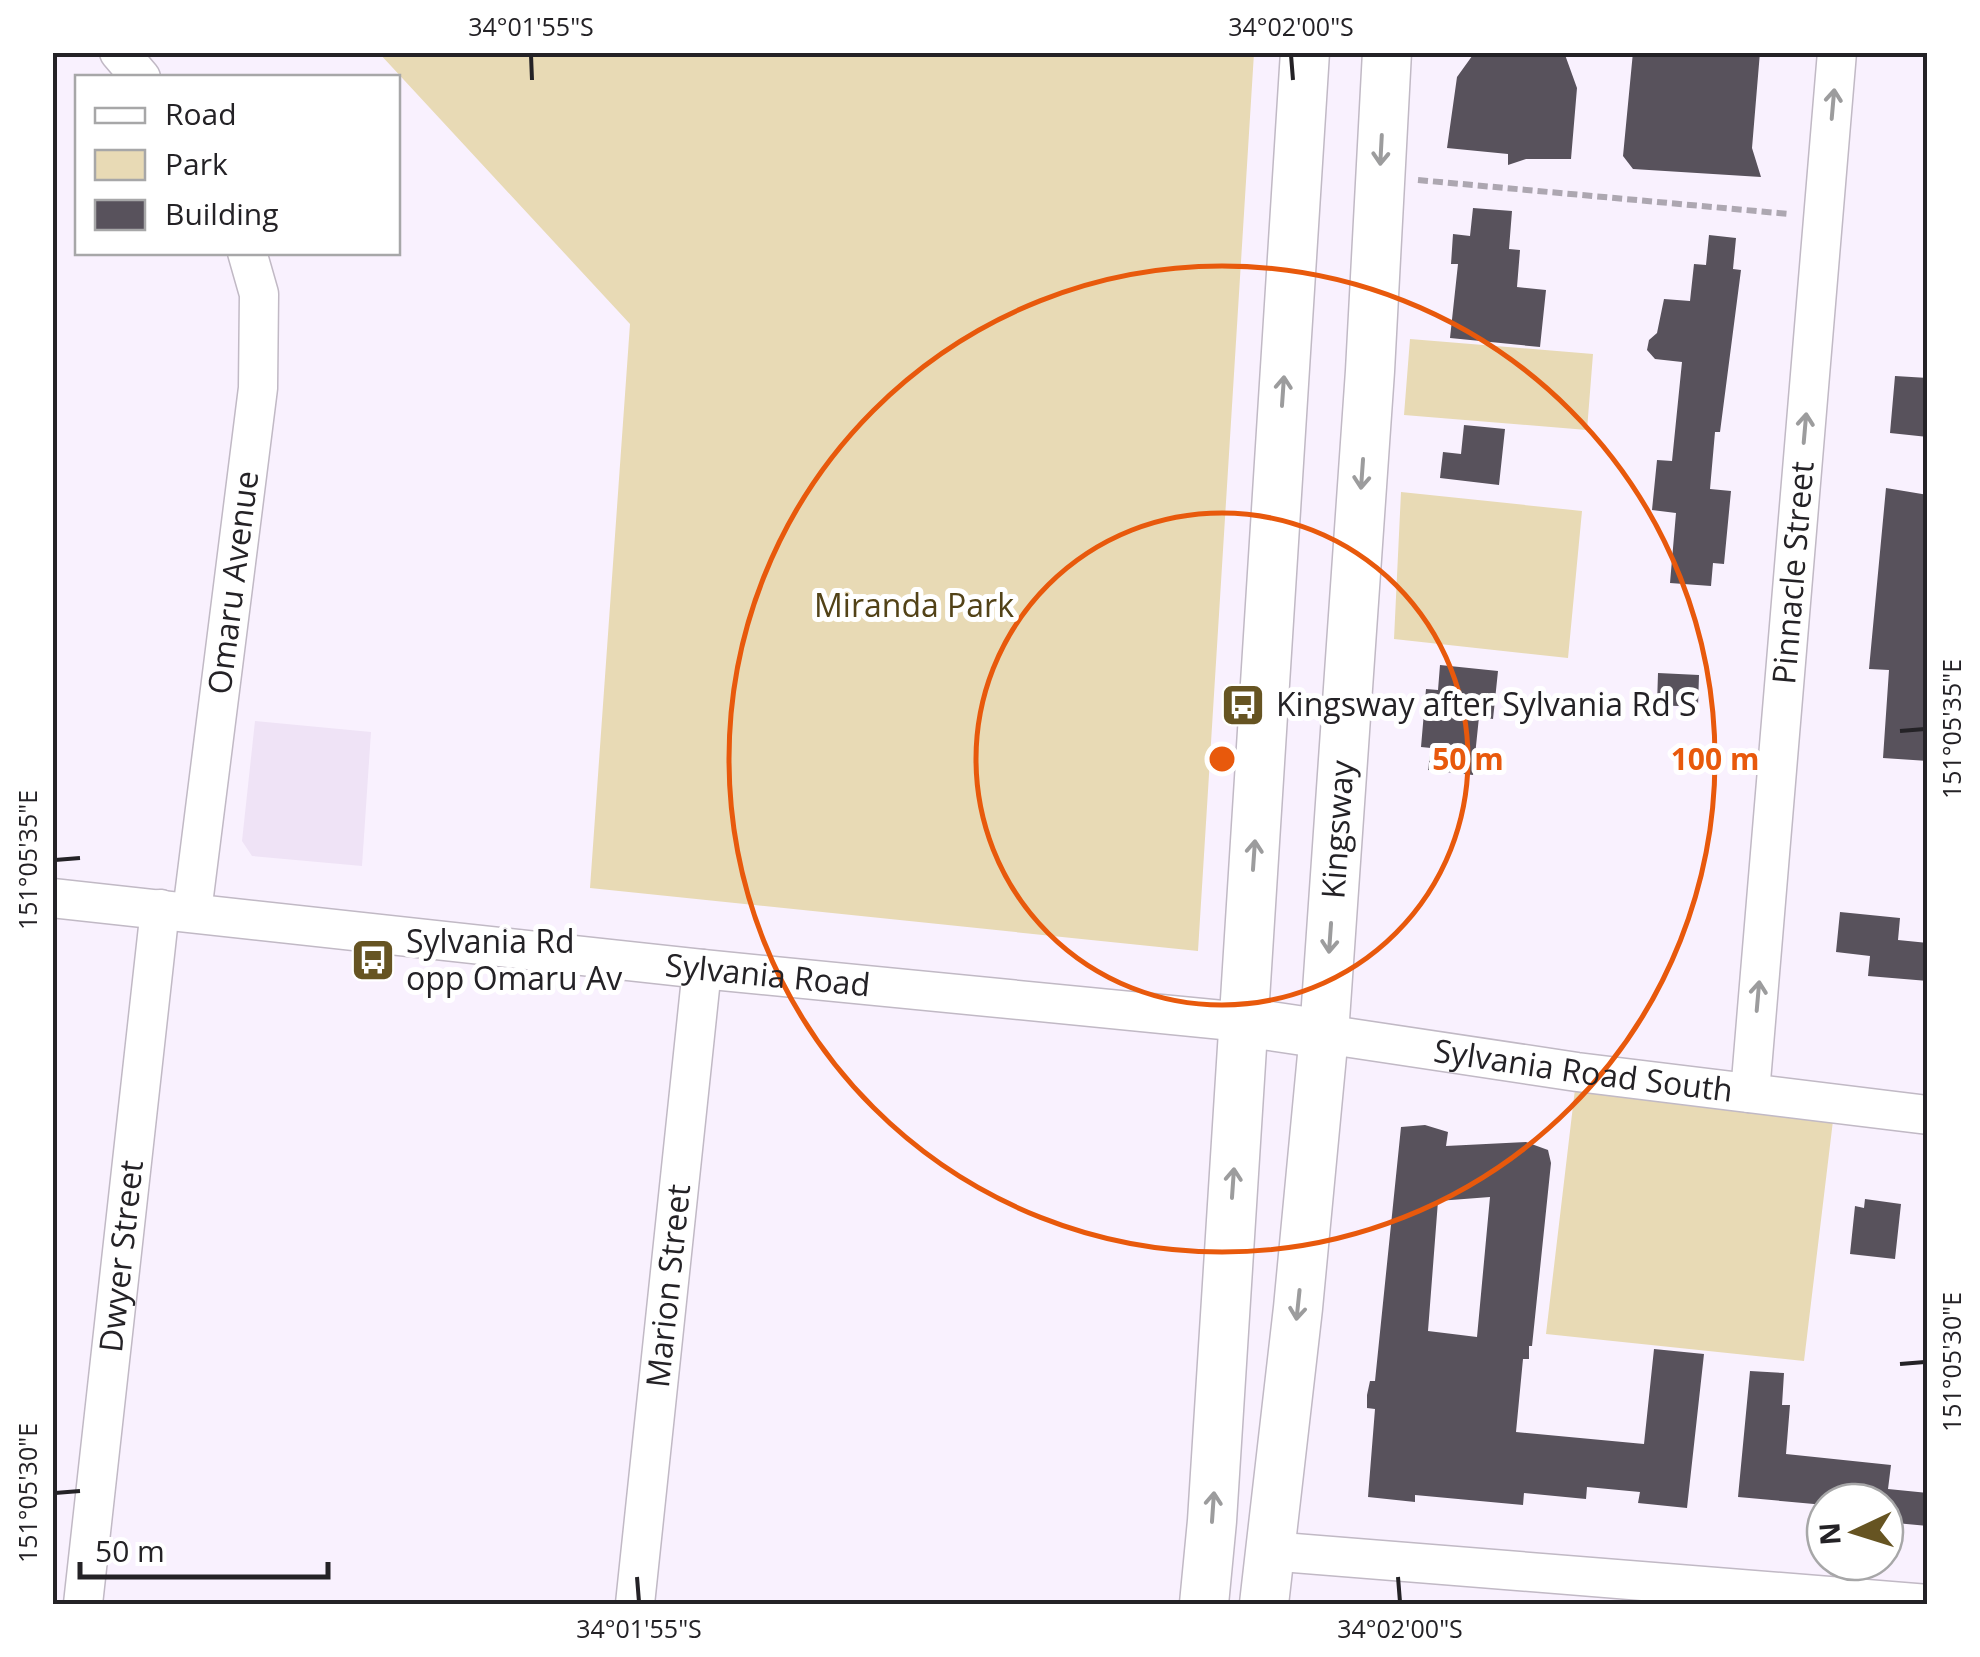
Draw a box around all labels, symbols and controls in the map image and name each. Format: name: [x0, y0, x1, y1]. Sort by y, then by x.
text: 34°01'55"S: [468, 9, 594, 43]
text: 34°02'00"S: [1228, 9, 1354, 43]
legend: [75, 75, 400, 255]
one-way arrow: [1823, 88, 1842, 121]
text: Road: [165, 93, 237, 134]
one-way arrow: [1371, 133, 1390, 165]
text: Park: [165, 143, 228, 184]
text: Building: [165, 193, 279, 234]
one-way arrow: [1274, 375, 1293, 407]
one-way arrow: [1796, 412, 1815, 444]
one-way arrow: [1353, 458, 1372, 490]
street label: Pinnacle Street: [1761, 460, 1823, 686]
street label: Omaru Avenue: [197, 468, 267, 697]
park label: Miranda Park: [814, 583, 1014, 626]
text: 151°05'35"E: [1934, 659, 1968, 799]
bus stop icon: Kingsway after Sylvania Rd S: [1220, 682, 1266, 728]
place label: Kingsway after Sylvania Rd S: [1276, 682, 1697, 725]
text: 50 m: [1432, 738, 1504, 779]
text: 100 m: [1671, 738, 1759, 779]
centre of rings: [1204, 741, 1240, 777]
street label: Kingsway: [1310, 758, 1363, 900]
text: 151°05'35"E: [10, 790, 44, 930]
one-way arrow: [1244, 839, 1263, 871]
place label: Sylvania Rd opp Omaru Av: [406, 919, 622, 999]
one-way arrow: [1320, 922, 1339, 954]
bus stop icon: Sylvania Rd opp Omaru Av: [350, 937, 396, 983]
street label: Sylvania Road: [663, 942, 872, 1005]
one-way arrow: [1749, 980, 1768, 1012]
street label: Sylvania Road South: [1431, 1028, 1735, 1111]
street label: Dwyer Street: [88, 1158, 152, 1354]
one-way arrow: [1224, 1168, 1243, 1200]
street label: Marion Street: [635, 1182, 699, 1389]
one-way arrow: [1288, 1289, 1307, 1321]
text: 151°05'30"E: [1934, 1292, 1968, 1432]
text: 151°05'30"E: [10, 1423, 44, 1563]
north arrow: [1805, 1482, 1905, 1582]
one-way arrow: [1204, 1492, 1223, 1524]
scale bar: [80, 1517, 328, 1579]
text: N: [1809, 1521, 1849, 1546]
text: 50 m: [95, 1530, 165, 1571]
text: 34°01'55"S: [576, 1611, 702, 1645]
text: 34°02'00"S: [1337, 1611, 1463, 1645]

